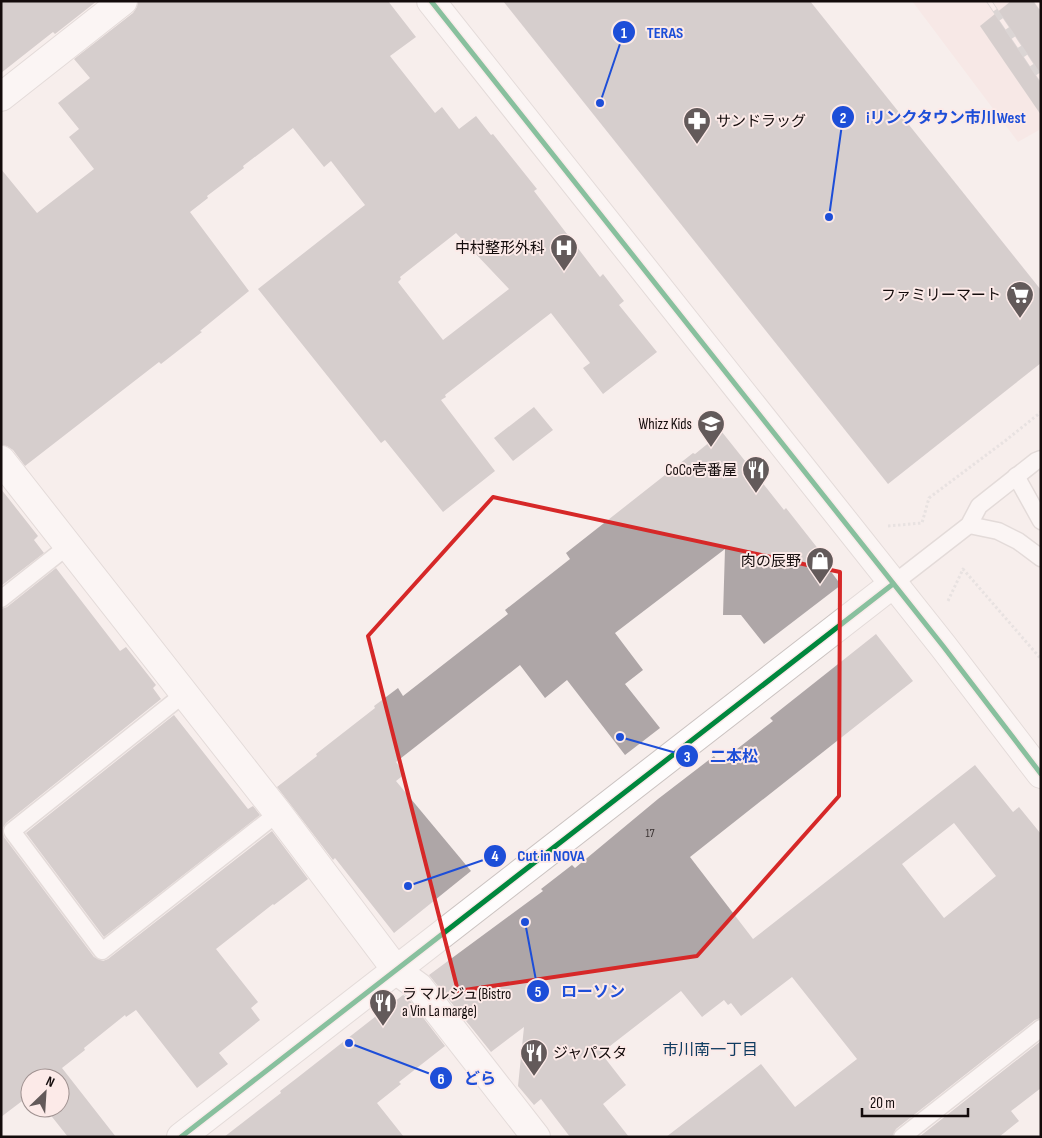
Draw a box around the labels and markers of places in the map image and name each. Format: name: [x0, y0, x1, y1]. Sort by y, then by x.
callout: TERAS: [612, 17, 694, 48]
callout: iリンクタウン市川West: [831, 102, 1036, 133]
pharmacy icon: サンドラッグ: [682, 106, 712, 145]
place label: サンドラッグ: [716, 112, 806, 131]
hospital icon: 中村整形外科: [549, 233, 579, 272]
place label: 中村整形外科: [455, 239, 545, 258]
supermarket icon: ファミリーマート: [1005, 280, 1035, 319]
place label: ファミリーマート: [881, 286, 1001, 305]
school or university icon: Whizz Kids: [696, 409, 726, 448]
place label: Whizz Kids: [639, 415, 692, 434]
restaurant icon: CoCo壱番屋: [741, 455, 771, 494]
place label: CoCo壱番屋: [665, 461, 737, 480]
shop icon: 肉の辰野: [805, 546, 835, 585]
place label: 肉の辰野: [741, 552, 801, 571]
callout: 二本松: [675, 741, 768, 772]
callout: Cut in NOVA: [482, 840, 595, 871]
callout: ローソン: [526, 976, 635, 1007]
place label: ラ マルジュ(Bistro a Vin La marge): [402, 985, 511, 1021]
restaurant icon: ラ マルジュ(Bistro a Vin La marge): [368, 988, 398, 1027]
restaurant icon: ジャパスタ: [519, 1038, 549, 1077]
place label: ジャパスタ: [553, 1044, 627, 1063]
callout: どら: [429, 1063, 506, 1094]

